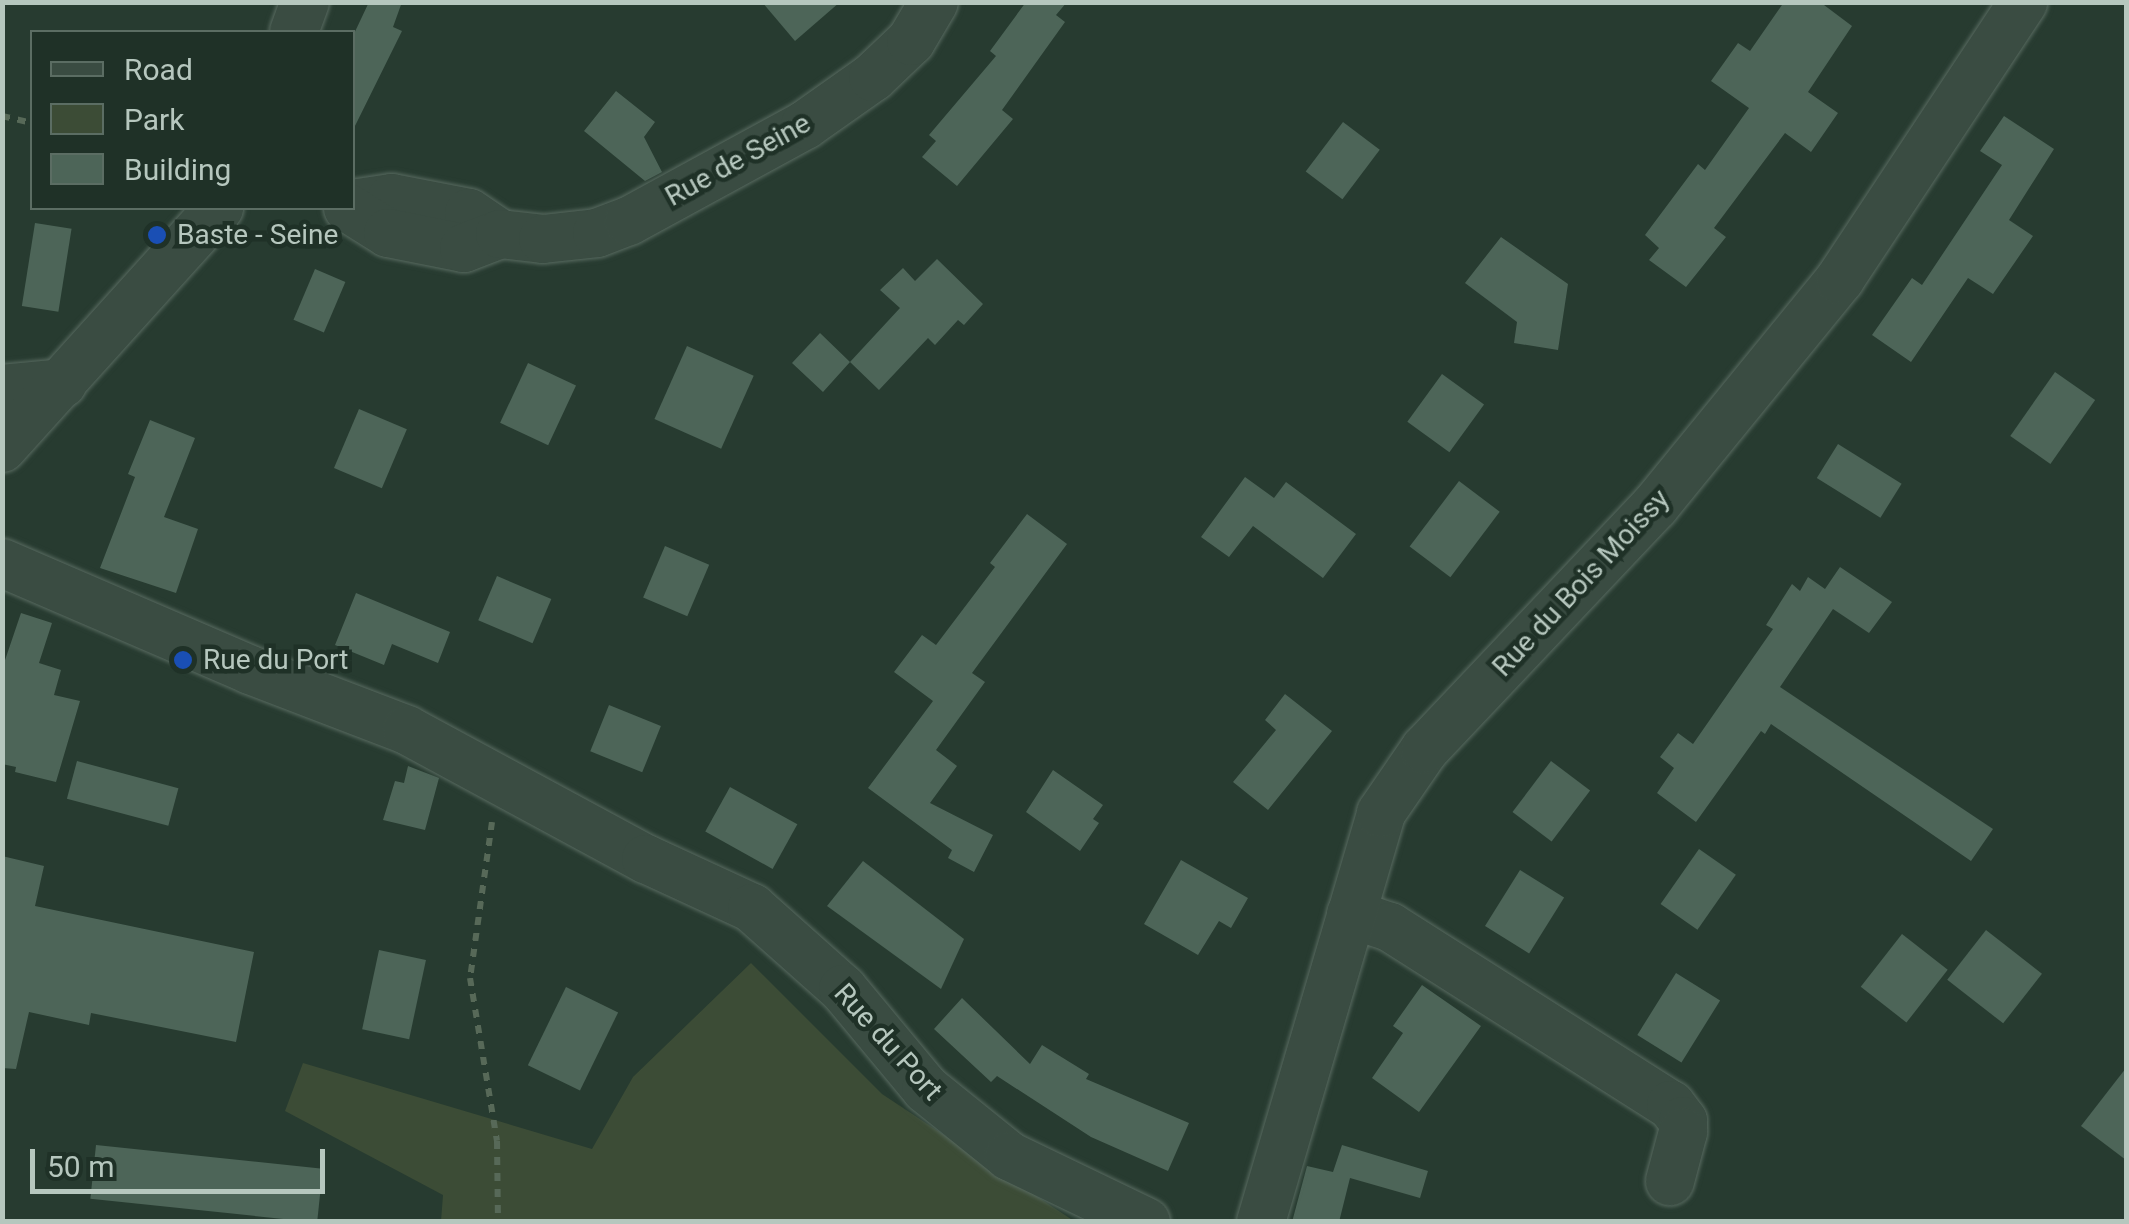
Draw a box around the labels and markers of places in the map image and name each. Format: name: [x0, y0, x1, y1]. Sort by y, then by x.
place label: Baste - Seine: [177, 218, 338, 252]
marker: Baste - Seine: [146, 224, 168, 246]
place label: Rue du Port: [203, 643, 348, 677]
marker: Rue du Port: [172, 649, 194, 671]

